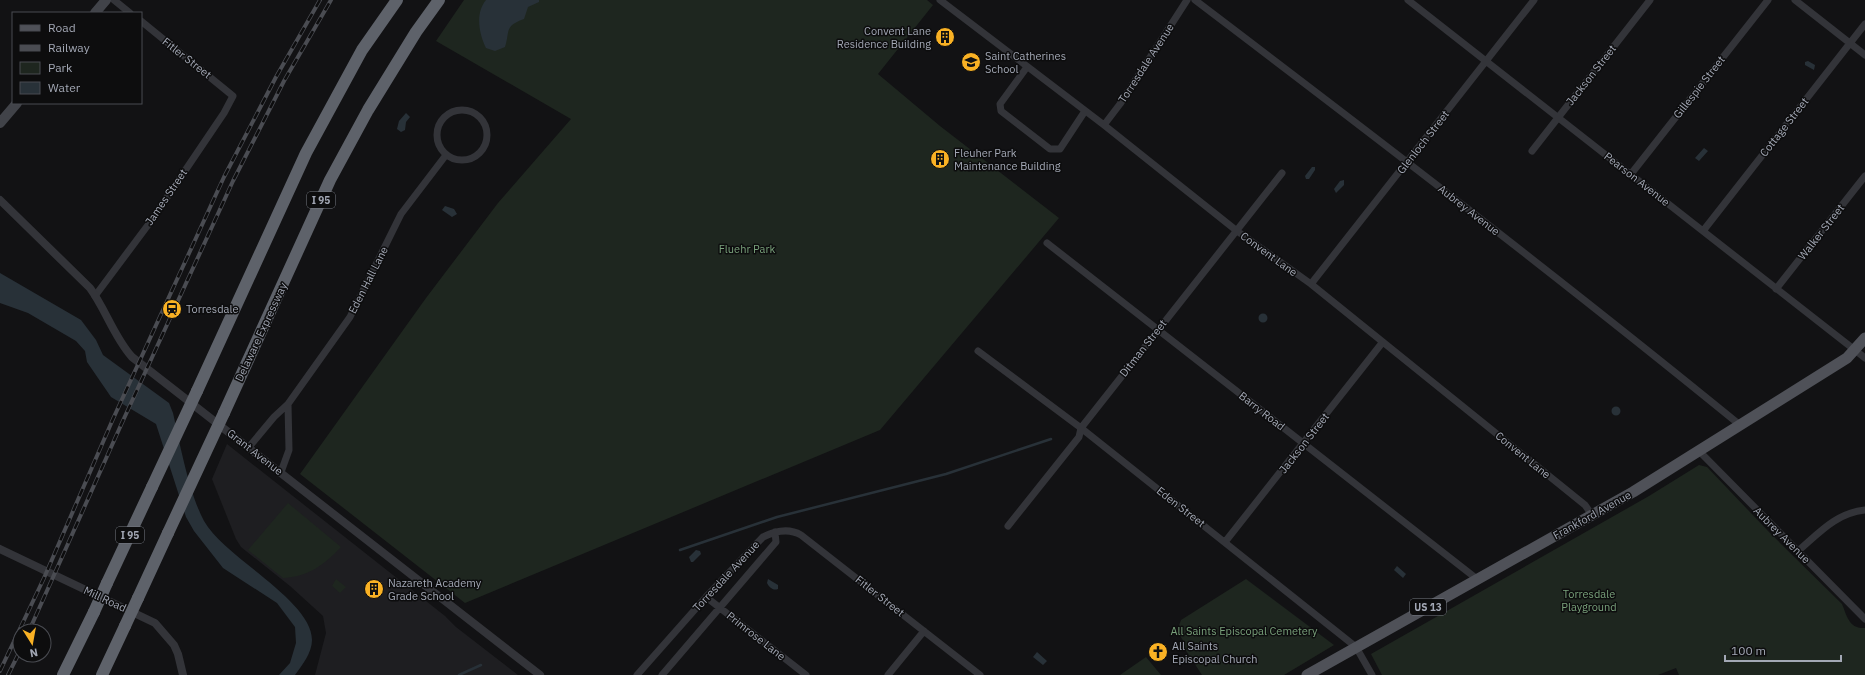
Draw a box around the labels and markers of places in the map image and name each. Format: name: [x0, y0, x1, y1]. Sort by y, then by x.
place label: Convent Lane Residence Building: [837, 24, 931, 51]
building icon: Convent Lane Residence Building: [934, 26, 956, 48]
place label: Saint Catherines School: [985, 49, 1066, 76]
school or university icon: Saint Catherines School: [960, 51, 982, 73]
place label: Fleuher Park Maintenance Building: [954, 146, 1061, 173]
building icon: Fleuher Park Maintenance Building: [929, 148, 951, 170]
station icon: Torresdale: [161, 298, 183, 320]
place label: Torresdale: [186, 302, 238, 316]
place label: Nazareth Academy Grade School: [388, 576, 482, 603]
building icon: Nazareth Academy Grade School: [363, 578, 385, 600]
place label: All Saints Episcopal Church: [1172, 639, 1257, 666]
church icon: All Saints Episcopal Church: [1147, 641, 1169, 663]

